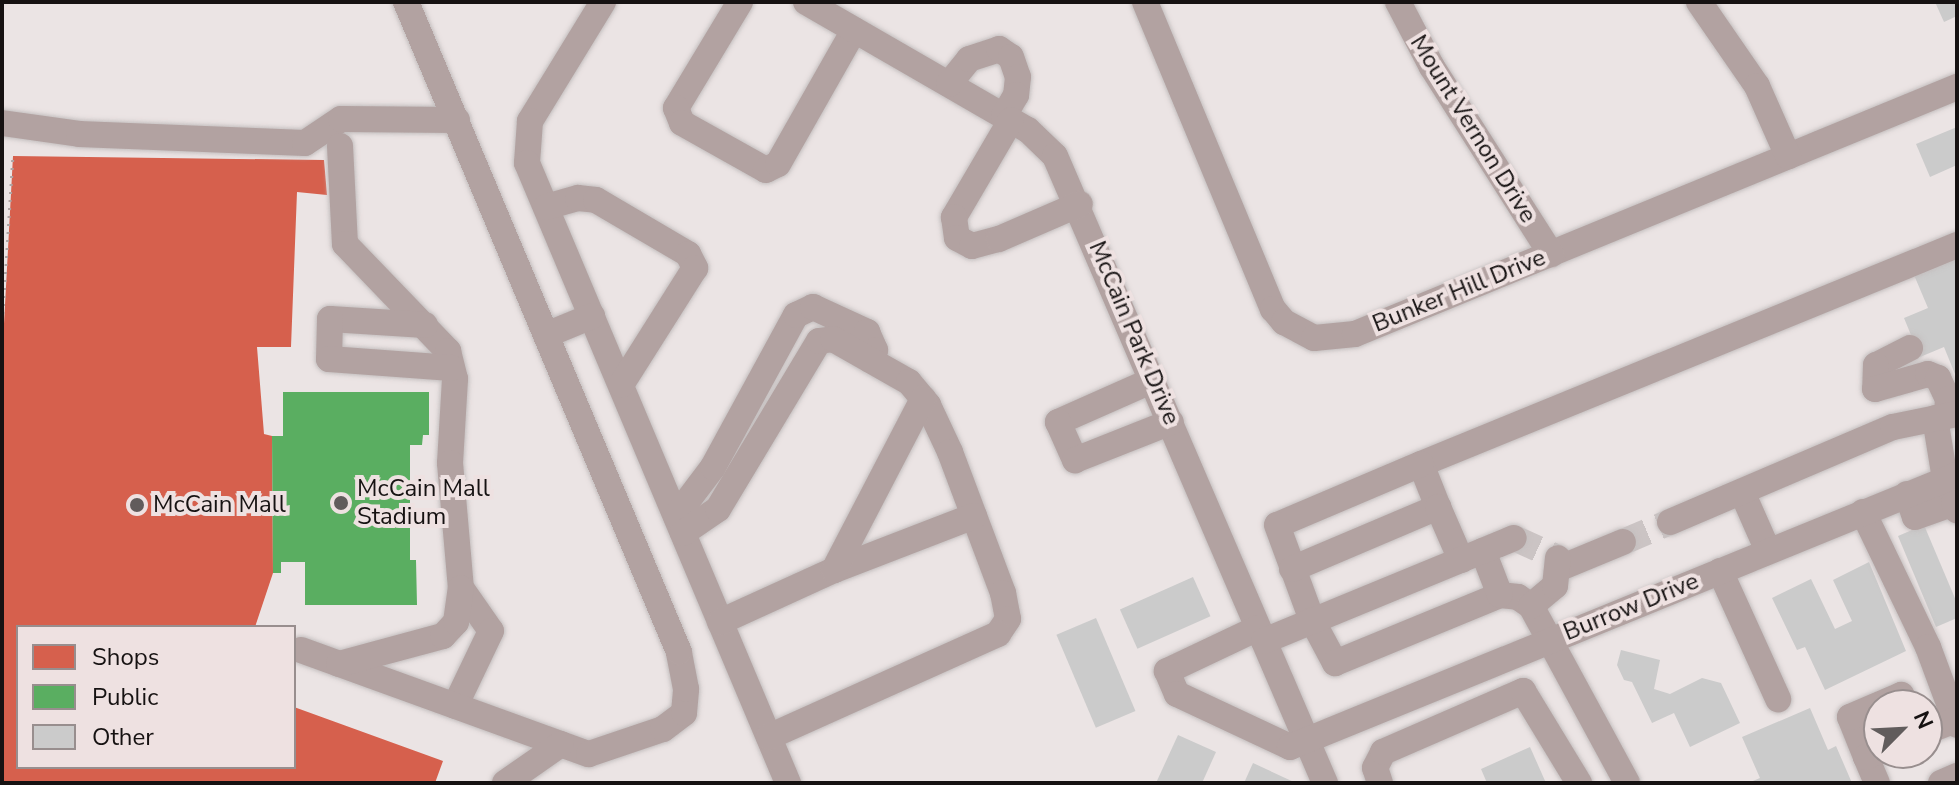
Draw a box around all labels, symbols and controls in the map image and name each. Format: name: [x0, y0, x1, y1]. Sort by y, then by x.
street label: Mount Vernon Drive: [1404, 30, 1542, 228]
street label: McCain Park Drive: [1082, 237, 1186, 429]
street label: Bunker Hill Drive: [1368, 243, 1550, 339]
place label: McCain Mall Stadium: [357, 475, 490, 531]
place label: McCain Mall: [153, 491, 286, 519]
marker: McCain Mall Stadium: [332, 494, 350, 512]
marker: McCain Mall: [128, 496, 146, 514]
street label: Burrow Drive: [1559, 567, 1703, 647]
legend: [16, 625, 296, 769]
text: Shops: [92, 641, 159, 673]
text: Public: [92, 681, 158, 713]
north arrow: [1863, 689, 1943, 769]
text: N: [1906, 706, 1940, 734]
text: Other: [92, 721, 154, 753]

